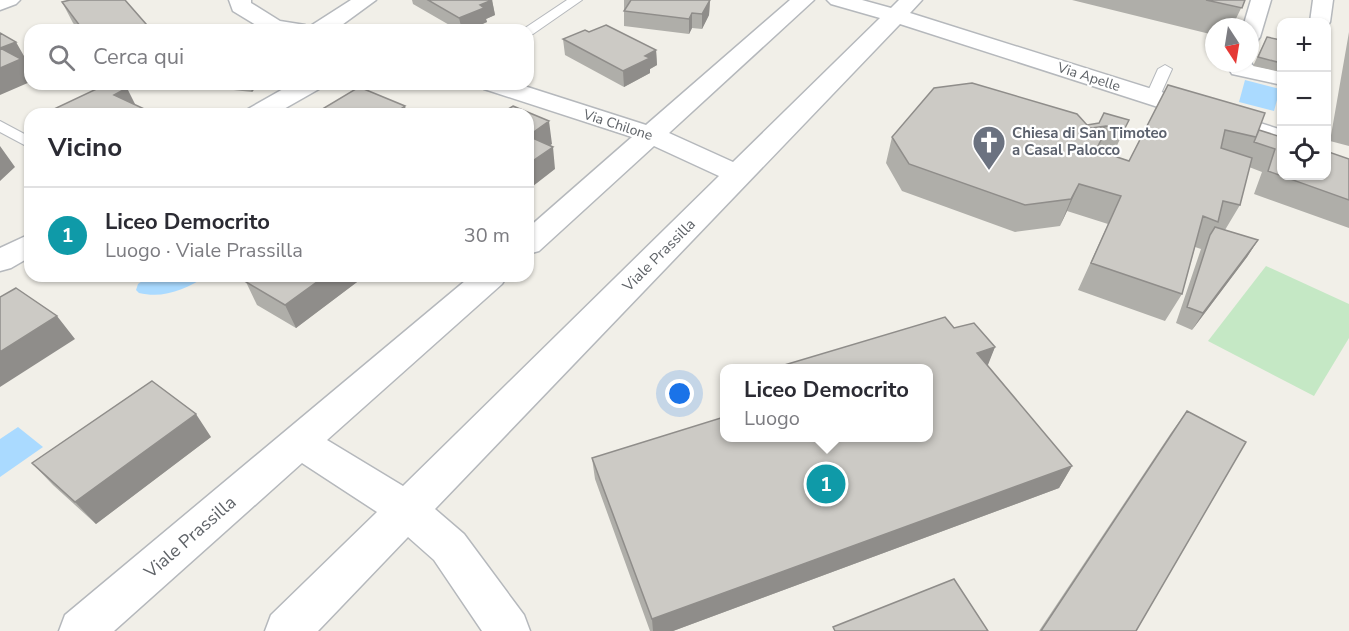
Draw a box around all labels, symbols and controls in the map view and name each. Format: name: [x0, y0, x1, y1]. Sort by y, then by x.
north arrow: [1205, 18, 1259, 72]
map controls: [1277, 18, 1331, 180]
button: +: [1277, 18, 1331, 72]
search box: [24, 24, 534, 90]
icon: search: [45, 41, 78, 74]
text: Cerca qui: [93, 42, 184, 72]
street label: Via Apelle: [1054, 58, 1123, 96]
button: −: [1277, 72, 1331, 126]
street label: Via Chilone: [580, 105, 655, 145]
place label: Chiesa di San Timoteo a Casal Palocco: [1012, 123, 1168, 160]
church icon: Chiesa di San Timoteo a Casal Palocco: [971, 124, 1007, 171]
button: locate: [1277, 126, 1331, 180]
text: Vicino: [48, 130, 122, 165]
text: Liceo Democrito: [105, 207, 270, 237]
street label: Viale Prassilla: [618, 214, 700, 296]
text: 1: [62, 222, 74, 249]
text: 30 m: [464, 222, 510, 249]
text: Luogo · Viale Prassilla: [105, 237, 303, 264]
popup: [720, 364, 933, 442]
text: Liceo Democrito: [744, 375, 909, 405]
your location: [665, 379, 694, 408]
text: Luogo: [744, 405, 800, 432]
pin: 1: [806, 462, 846, 506]
street label: Viale Prassilla: [138, 490, 241, 584]

